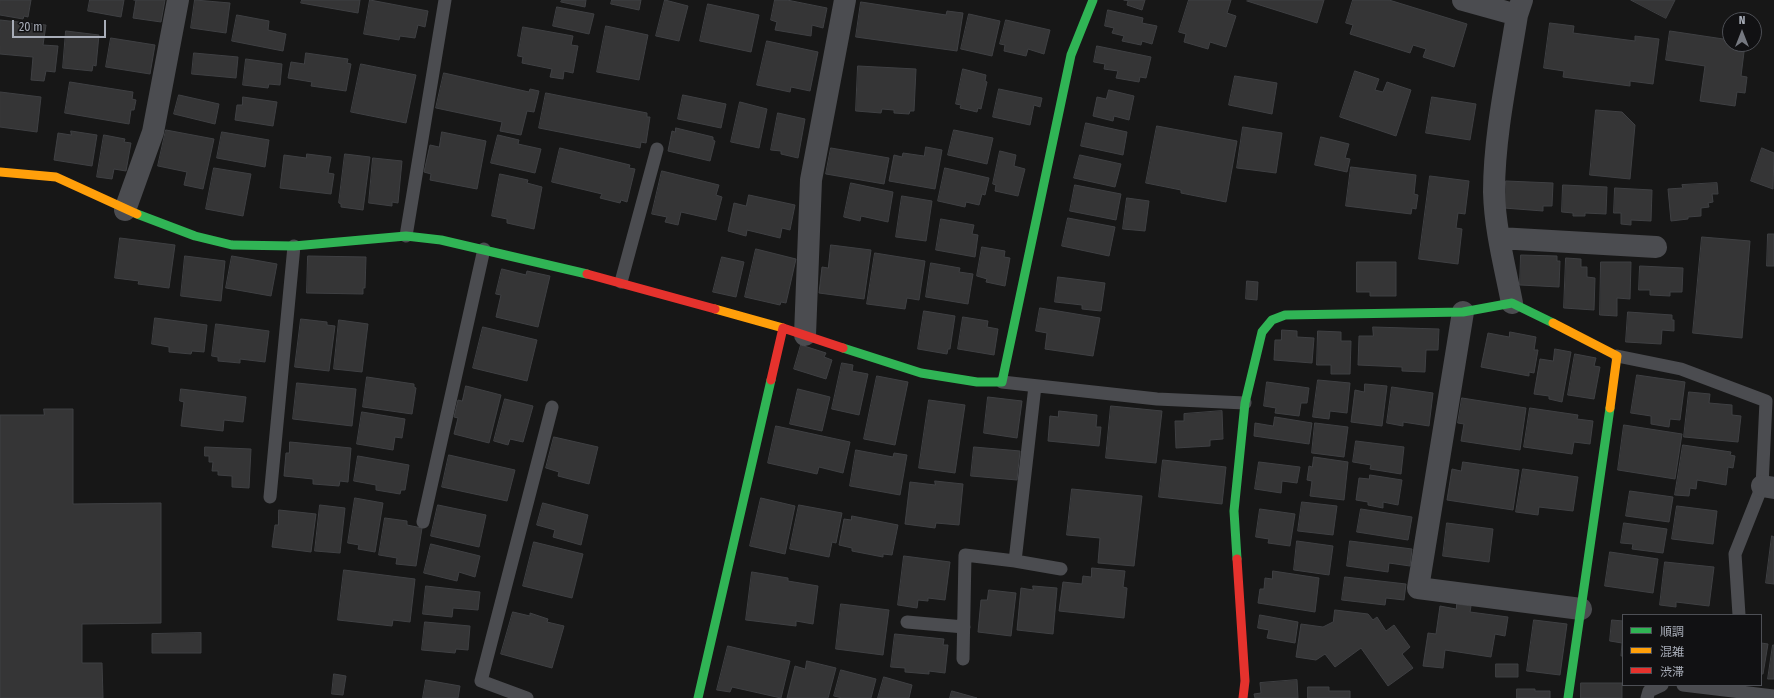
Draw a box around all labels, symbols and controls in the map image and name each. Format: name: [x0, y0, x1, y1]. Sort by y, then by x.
scale bar: [14, 12, 108, 38]
north arrow: [1722, 12, 1762, 52]
text: N: [1739, 14, 1745, 27]
text: 20 m: [19, 20, 43, 34]
legend: [1622, 614, 1762, 686]
text: 順調: [1660, 625, 1684, 639]
text: 混雑: [1660, 645, 1684, 659]
text: 渋滞: [1660, 665, 1684, 679]

